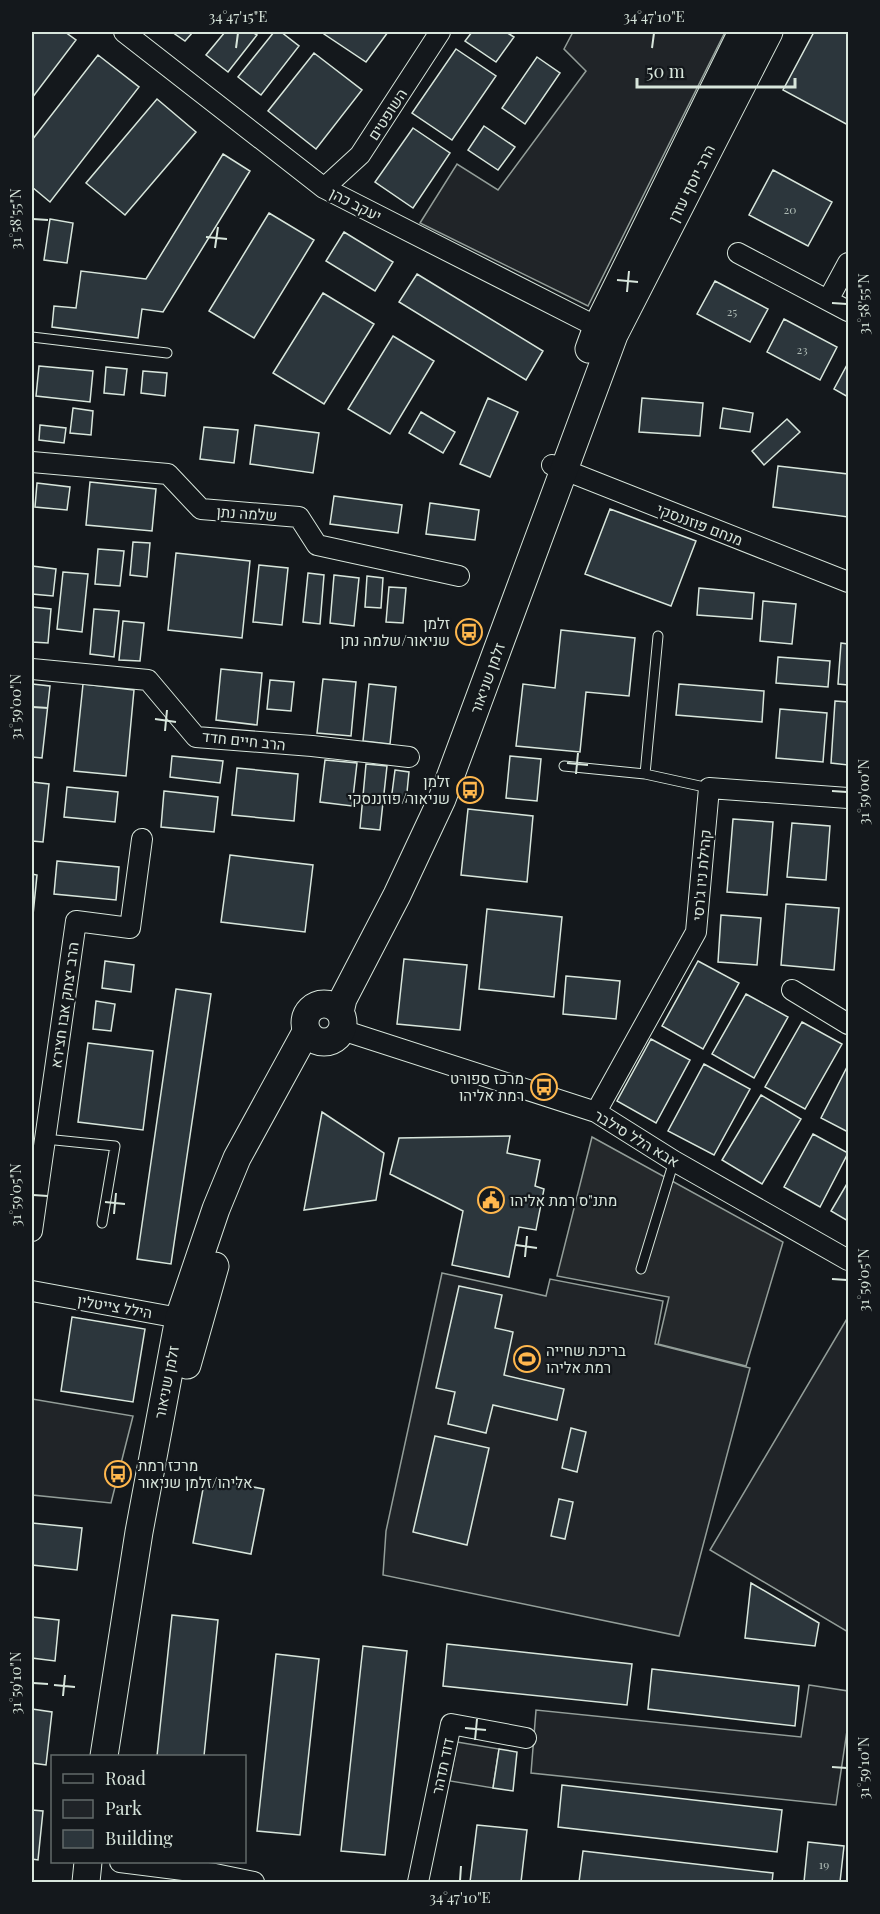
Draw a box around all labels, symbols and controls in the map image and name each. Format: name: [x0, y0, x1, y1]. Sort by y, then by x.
text: 34°47'15"E: [209, 6, 267, 26]
text: 34°47'10"E: [623, 6, 685, 26]
scale bar: [637, 51, 794, 89]
text: 50 m: [646, 59, 685, 83]
street label: השופטים: [363, 84, 411, 144]
street label: הרב יוסף עזרן: [663, 141, 719, 225]
street label: יעקב כהן: [327, 183, 385, 225]
text: 31°58'55"N: [5, 188, 25, 250]
house number: 20: [784, 201, 796, 217]
text: 31°58'55"N: [853, 273, 873, 335]
house number: 25: [727, 303, 737, 319]
house number: 23: [796, 341, 808, 357]
street label: מנחם פוזננסקי: [654, 498, 746, 550]
street label: שלמה נתן: [216, 501, 278, 525]
place label: זלמן שניאור/שלמה נתן: [340, 613, 450, 650]
bus stop icon: זלמן שניאור/שלמה נתן: [454, 617, 484, 647]
street label: זלמן שניאור: [465, 640, 509, 716]
text: 31°59'00"N: [5, 674, 25, 740]
street label: הרב חיים חדד: [201, 726, 287, 754]
text: 31°59'00"N: [853, 759, 873, 825]
place label: זלמן שניאור/פוזננסקי: [348, 771, 450, 808]
bus stop icon: זלמן שניאור/פוזננסקי: [455, 775, 485, 805]
street label: קהילת ניו ג'רסי: [687, 828, 715, 922]
street label: הרב יצחק אבו חצירא: [45, 941, 83, 1069]
place label: מרכז ספורט רמת אליהו: [450, 1068, 524, 1105]
bus stop icon: מרכז ספורט רמת אליהו: [529, 1072, 559, 1102]
street label: אבא הלל סילבר: [591, 1105, 683, 1171]
text: 31°59'05"N: [5, 1163, 25, 1227]
public building icon: מתנ"ס רמת אליהו: [476, 1185, 506, 1215]
place label: מתנ"ס רמת אליהו: [510, 1190, 617, 1210]
text: 31°59'05"N: [853, 1248, 873, 1312]
street label: הילל צייטלין: [76, 1290, 154, 1322]
place label: בריכת שחייה רמת אליהו: [546, 1340, 626, 1377]
street label: זלמן שניאור: [149, 1344, 183, 1420]
sports icon: בריכת שחייה רמת אליהו: [512, 1344, 542, 1374]
place label: מרכז רמת אליהו/זלמן שניאור: [138, 1455, 253, 1492]
bus stop icon: מרכז רמת אליהו/זלמן שניאור: [103, 1459, 133, 1489]
text: 31°59'10"N: [5, 1651, 25, 1714]
street label: דוד תדהר: [426, 1736, 458, 1796]
text: 31°59'10"N: [853, 1736, 873, 1799]
legend: [51, 1755, 246, 1863]
text: Road: [105, 1766, 146, 1790]
text: Park: [105, 1796, 142, 1820]
text: Building: [105, 1826, 173, 1850]
house number: 19: [819, 1856, 829, 1872]
text: 34°47'10"E: [429, 1887, 491, 1907]

